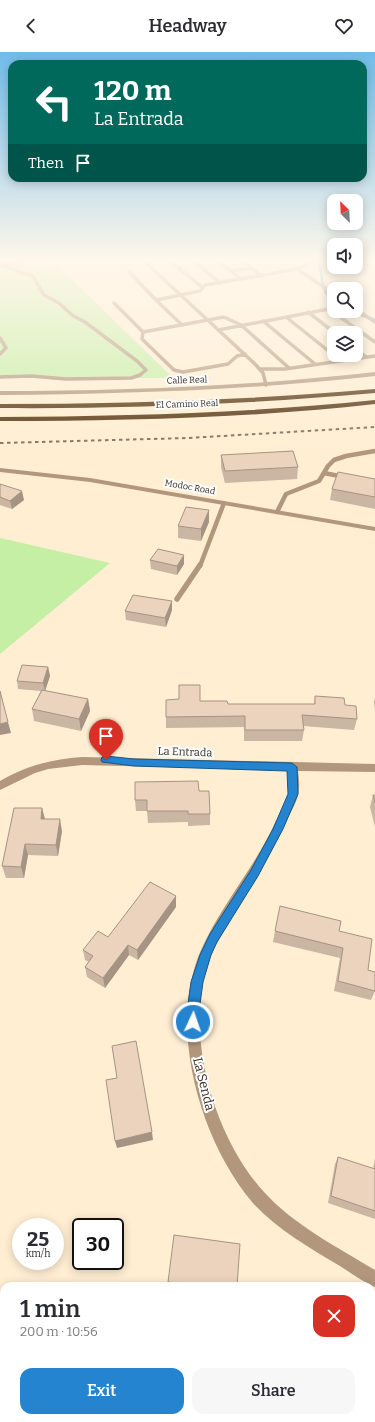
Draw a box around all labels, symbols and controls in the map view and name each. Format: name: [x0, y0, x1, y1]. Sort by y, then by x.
icon: back: [20, 15, 42, 37]
text: Headway: [148, 15, 227, 37]
icon: heart: [333, 15, 355, 37]
text: 120 m: [94, 74, 171, 107]
icon: left: [28, 76, 80, 128]
text: La Entrada: [94, 108, 184, 130]
icon: arrive: [72, 152, 94, 174]
text: Then: [28, 154, 64, 172]
north arrow: [327, 194, 363, 230]
map controls: [327, 194, 363, 362]
button: sound: [327, 238, 363, 274]
button: search: [327, 282, 363, 318]
button: layers: [327, 326, 363, 362]
street label: Calle Real: [167, 374, 208, 386]
street label: El Camino Real: [156, 398, 219, 410]
street label: Modoc Road: [164, 478, 217, 496]
pin: [89, 719, 123, 760]
icon: arrive: [95, 725, 117, 747]
street label: La Entrada: [157, 745, 213, 759]
position arrow: [172, 1001, 214, 1043]
street label: La Senda: [190, 1056, 218, 1112]
speed limit sign: 30: [72, 1218, 124, 1270]
text: 25: [27, 1227, 49, 1251]
text: km/h: [26, 1248, 50, 1260]
text: 1 min: [20, 1295, 80, 1323]
button: close: [313, 1295, 355, 1337]
text: 200 m · 10:56: [20, 1324, 98, 1339]
button: Exit: [20, 1368, 184, 1414]
button: Share: [192, 1368, 355, 1414]

